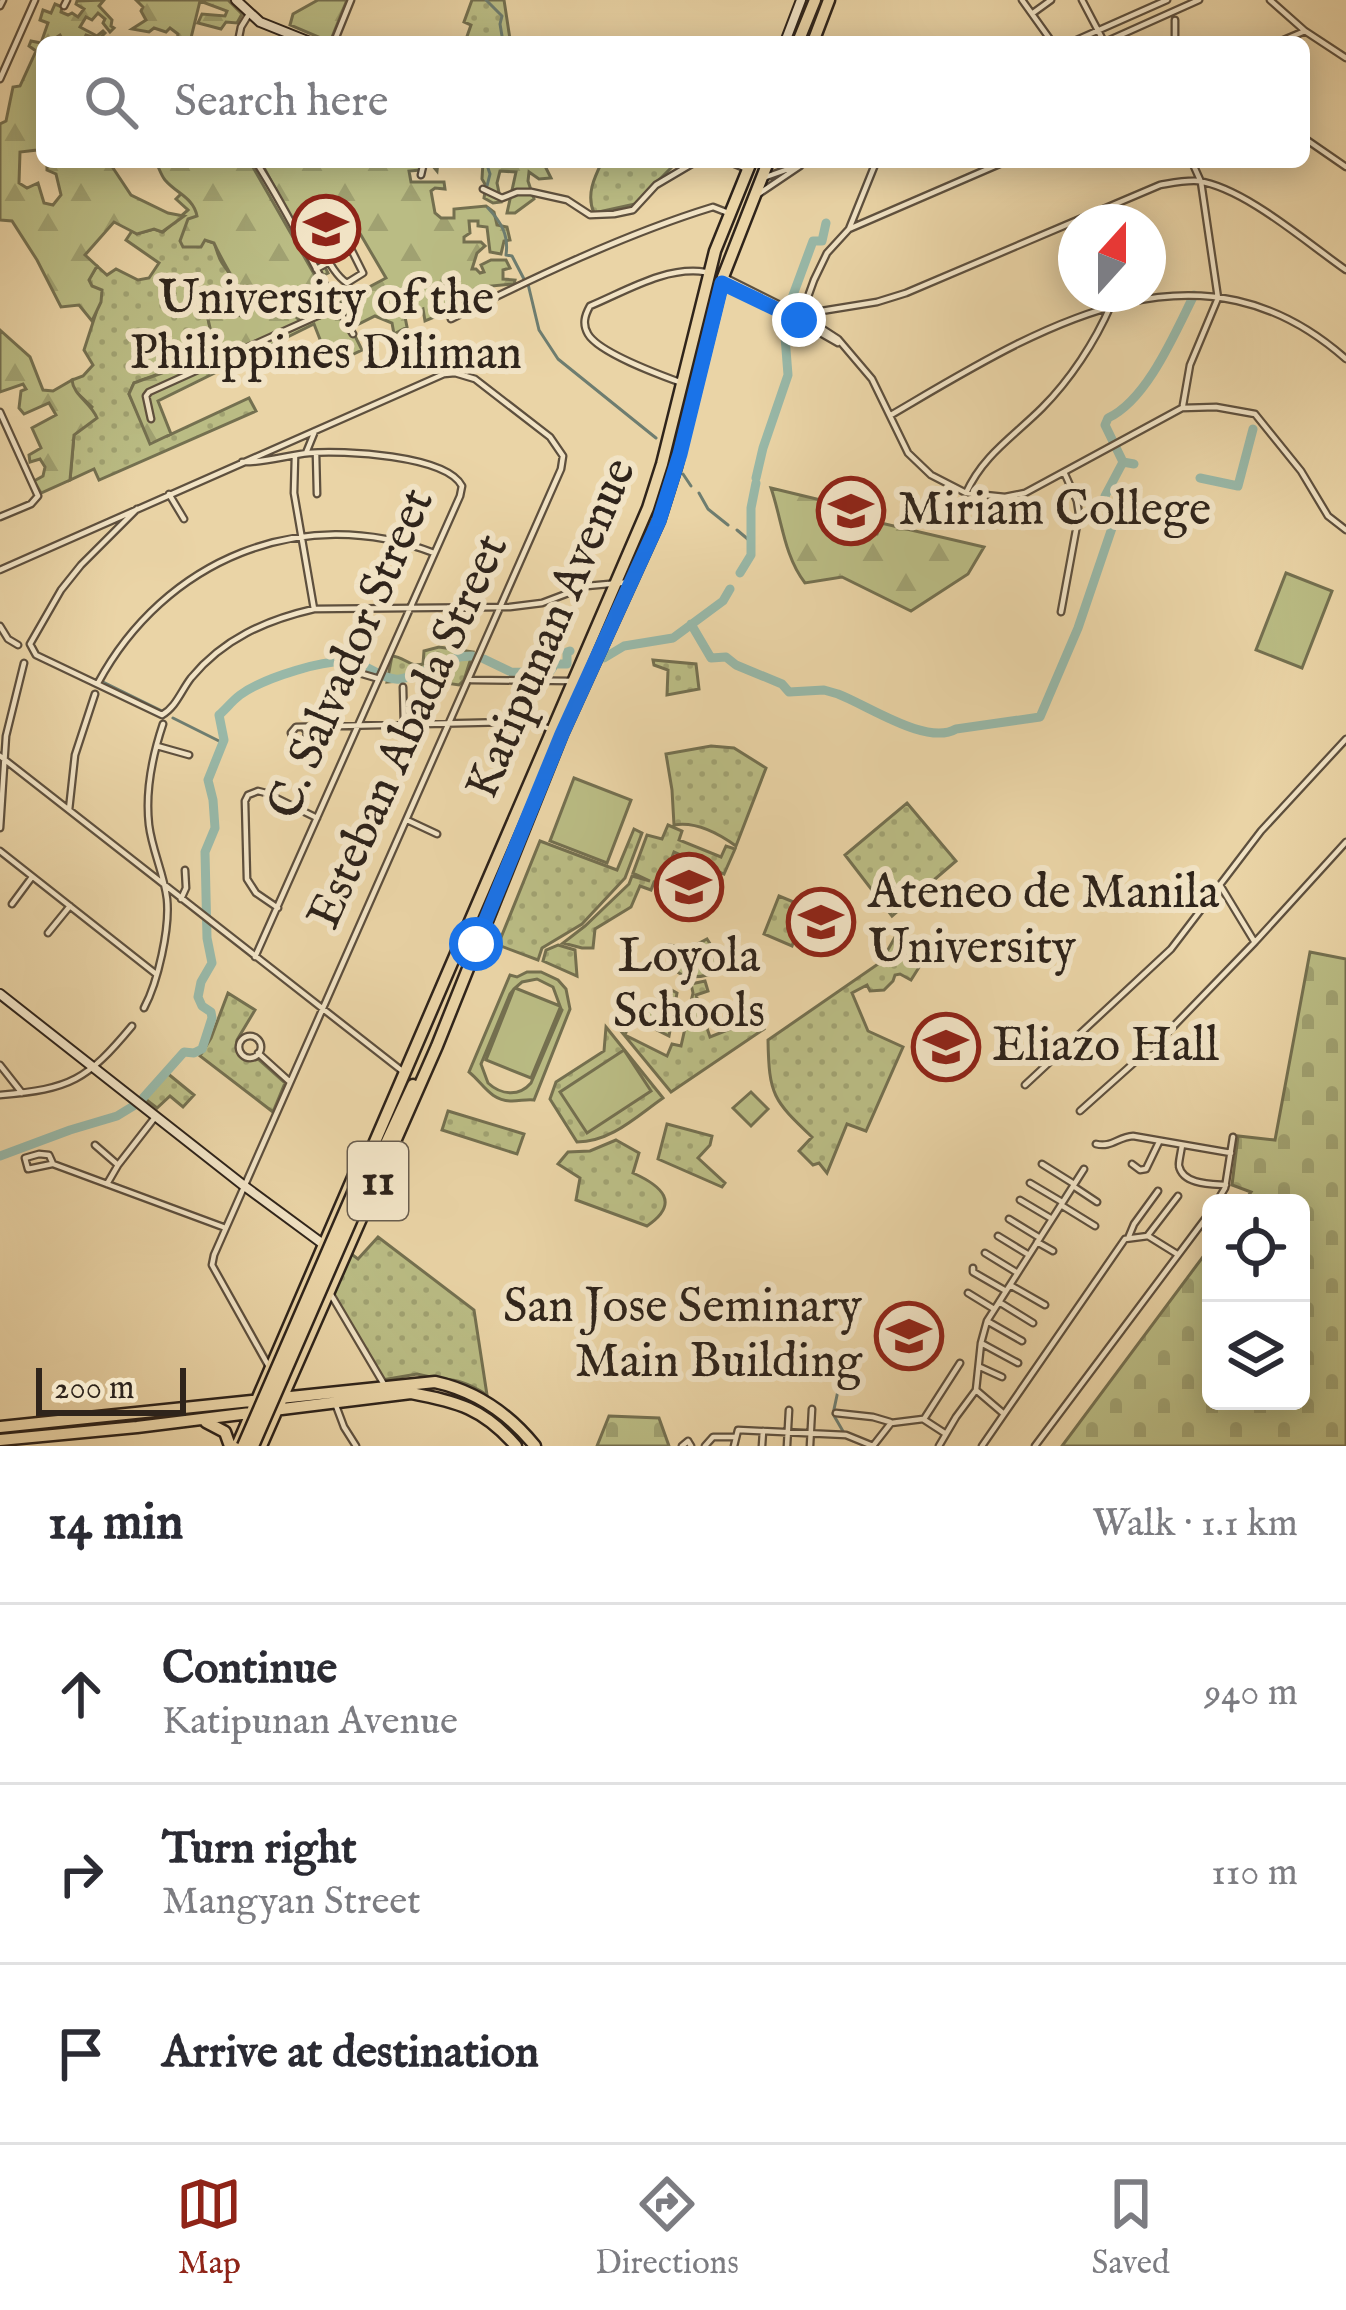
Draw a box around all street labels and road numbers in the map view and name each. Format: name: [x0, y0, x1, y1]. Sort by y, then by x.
street label: Katipunan Avenue: [453, 450, 651, 808]
street label: C. Salvador Street: [255, 480, 449, 828]
street label: Esteban Abada Street: [295, 525, 523, 939]
road number: 11: [348, 1142, 408, 1220]

